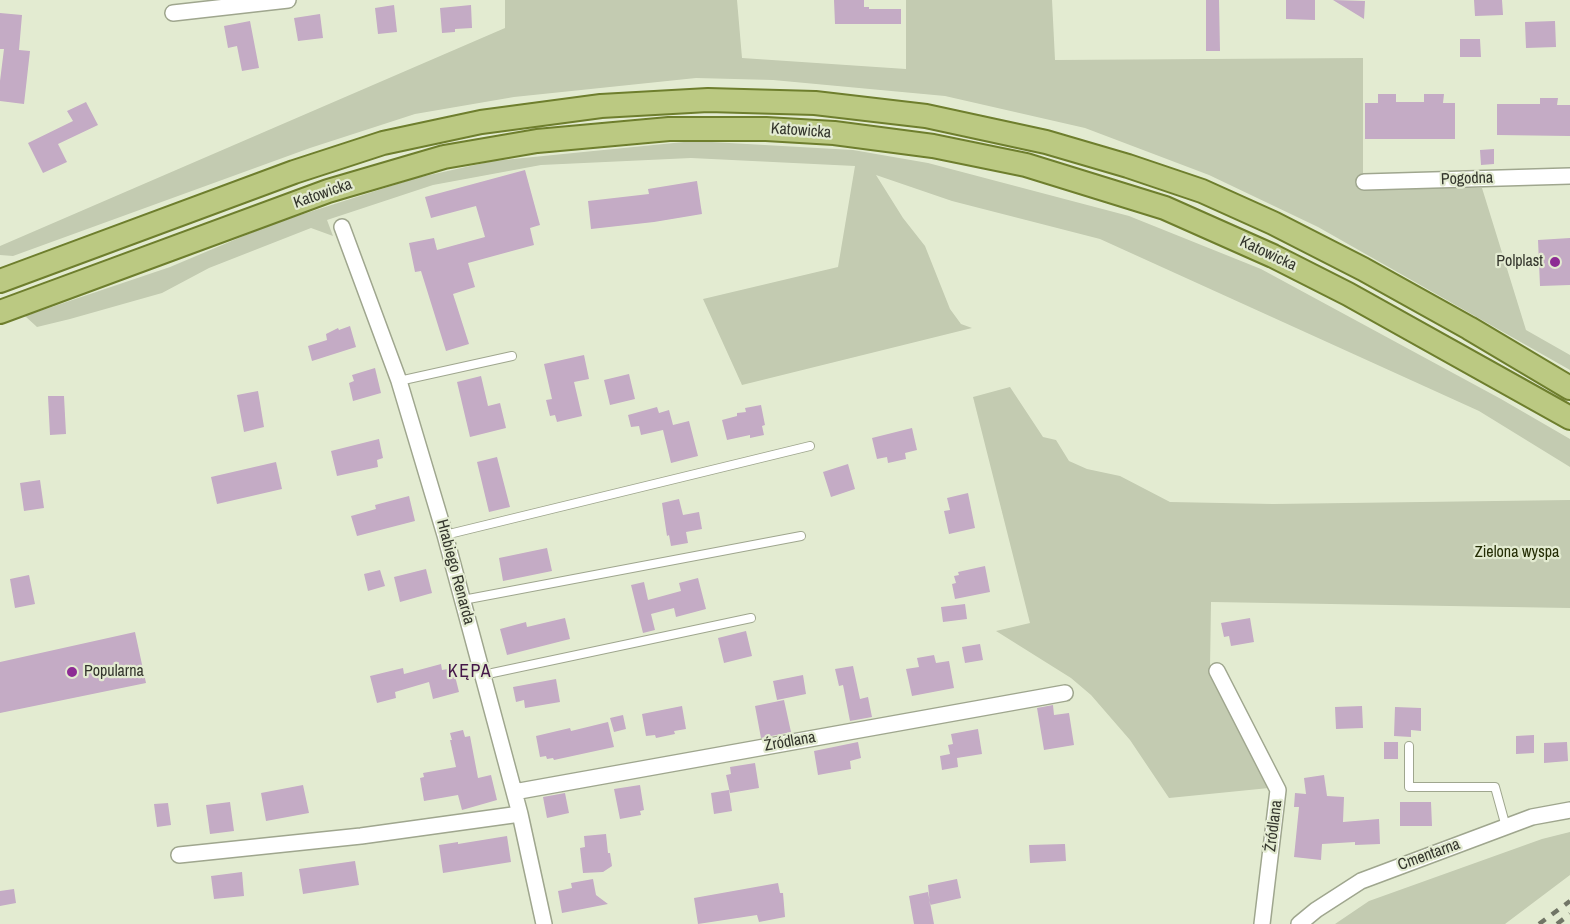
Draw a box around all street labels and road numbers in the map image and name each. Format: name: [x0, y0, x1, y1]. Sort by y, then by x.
street label: Katowicka: [770, 119, 832, 143]
street label: Pogodna: [1440, 168, 1494, 190]
street label: Katowicka: [291, 175, 355, 213]
street label: Katowicka: [1237, 233, 1299, 275]
street label: Hrabiego Renarda: [432, 517, 478, 627]
street label: Źródlana: [763, 728, 817, 756]
street label: Źródlana: [1261, 799, 1287, 853]
street label: Cmentarna: [1395, 835, 1463, 875]

